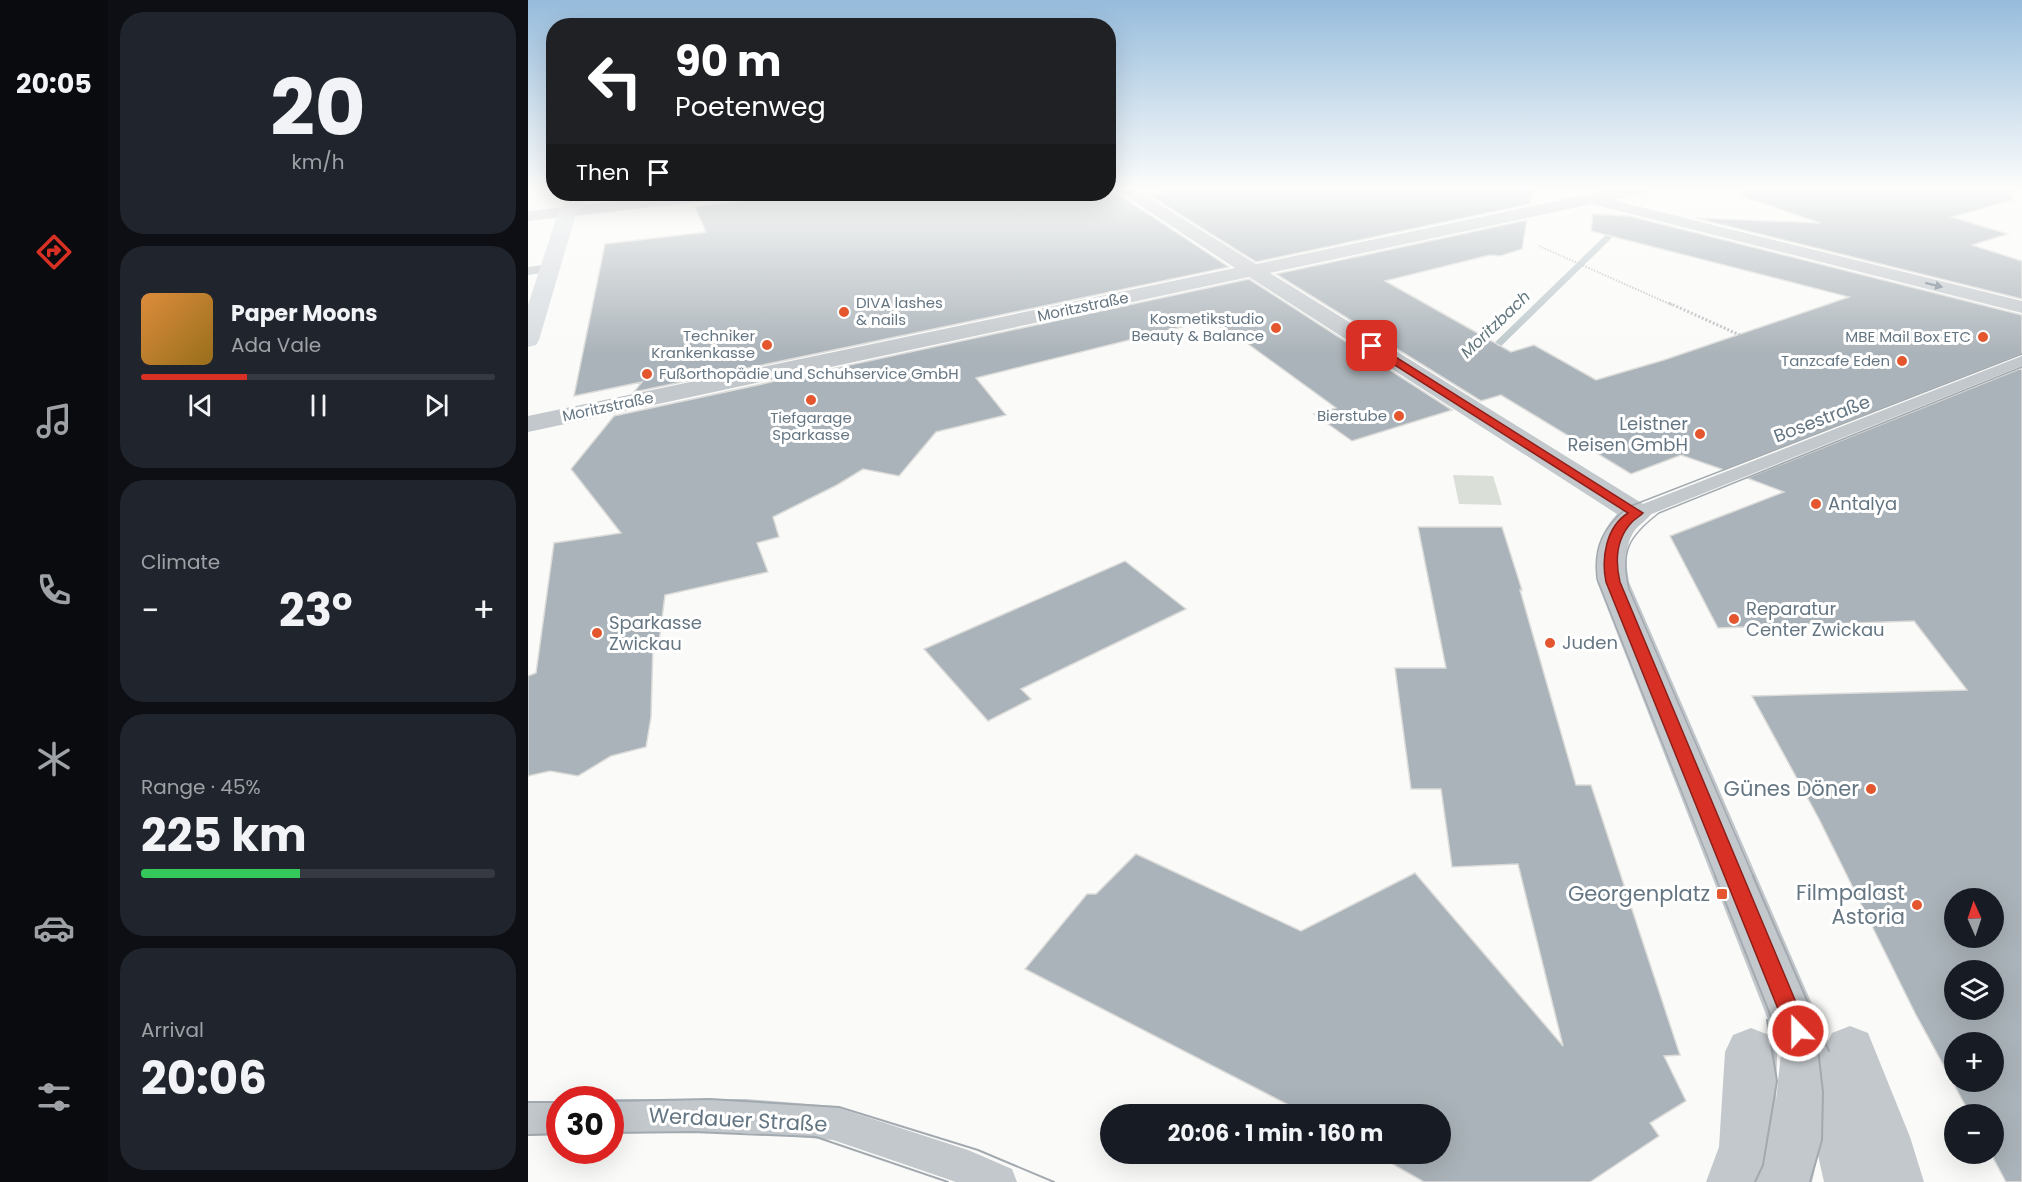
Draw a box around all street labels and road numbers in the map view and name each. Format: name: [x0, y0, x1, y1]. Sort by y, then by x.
street label: Moritzstraße: [1035, 287, 1130, 326]
street label: Moritzstraße: [560, 387, 655, 426]
street label: Bosestraße: [1770, 389, 1874, 448]
street label: Werdauer Straße: [648, 1100, 828, 1139]

